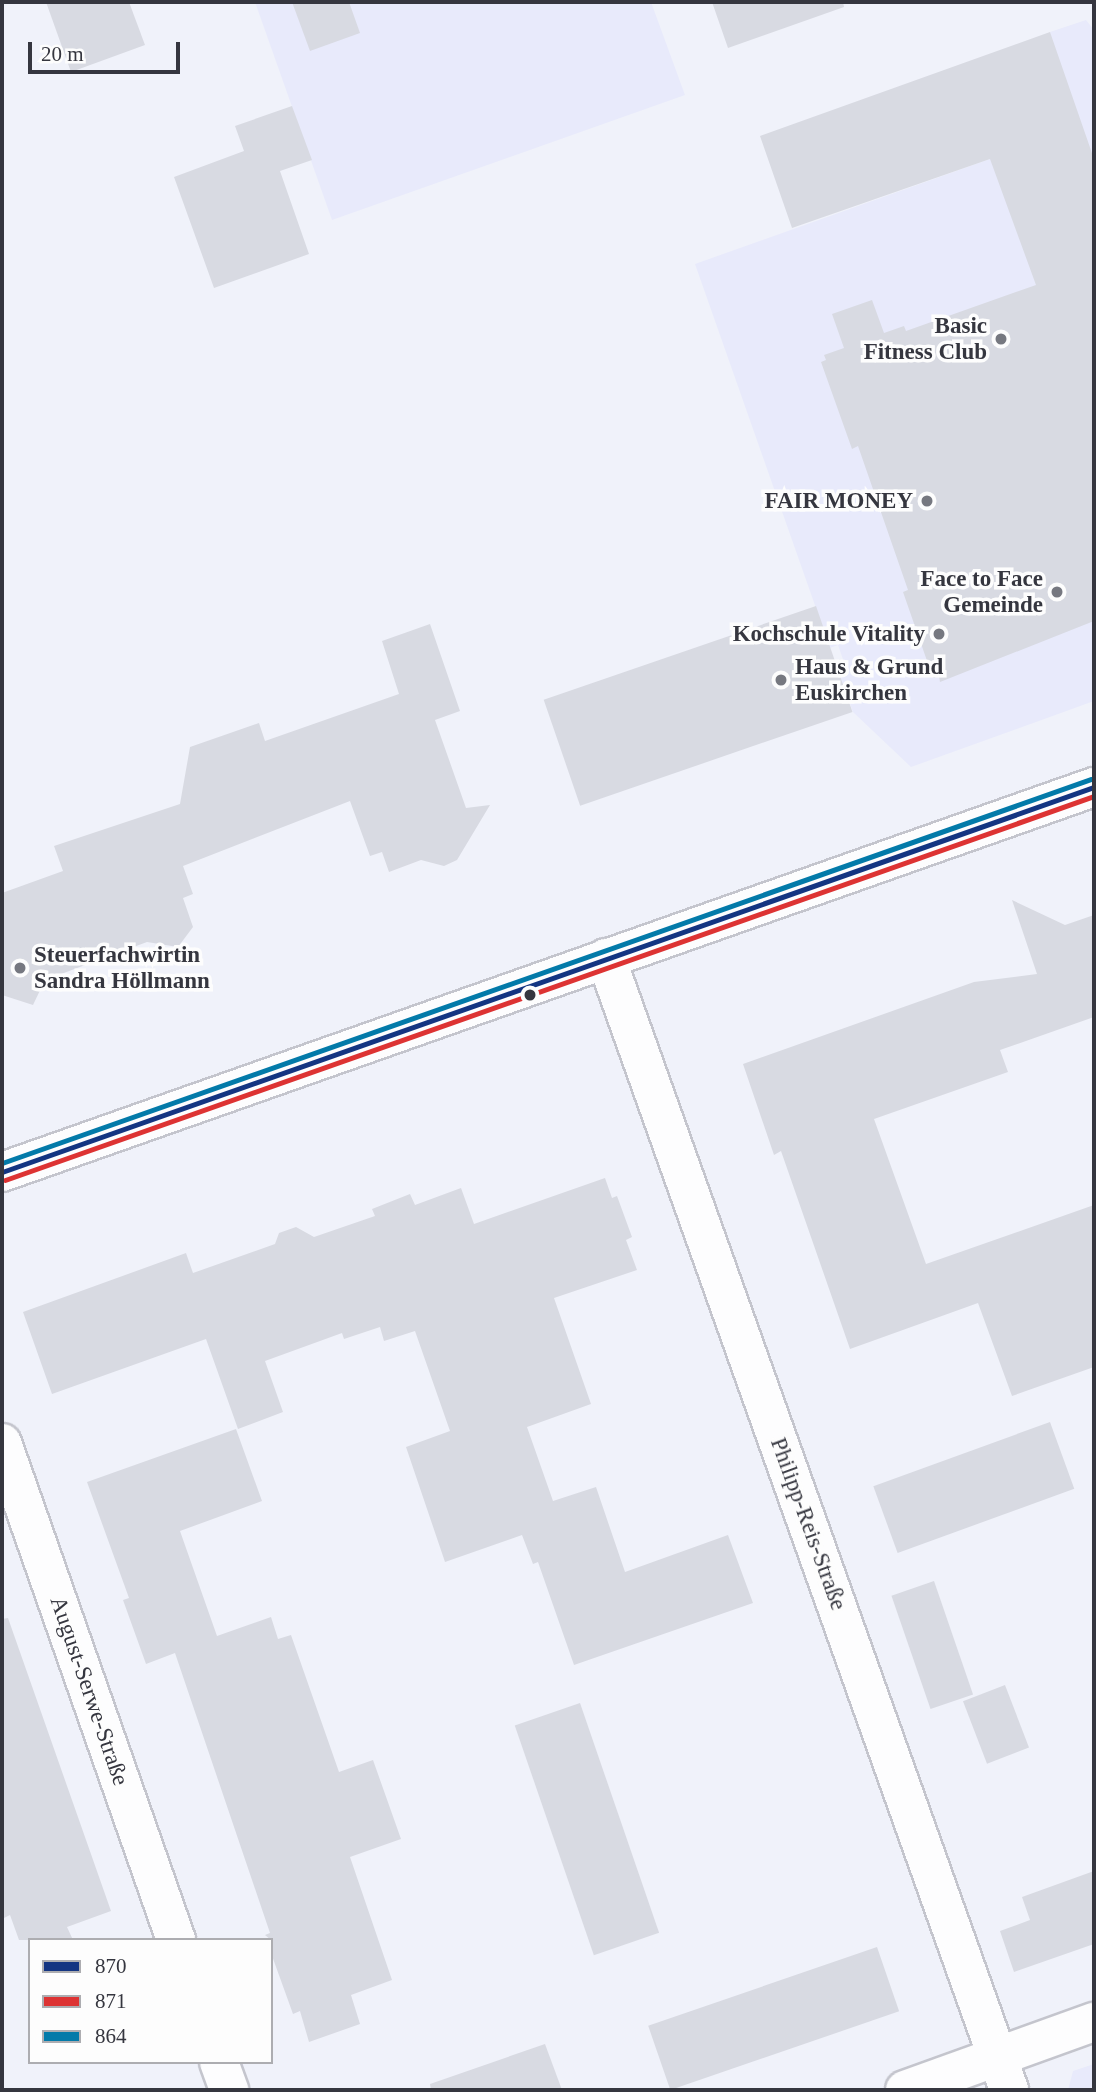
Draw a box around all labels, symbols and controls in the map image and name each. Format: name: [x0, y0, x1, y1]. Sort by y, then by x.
scale bar: [32, 28, 184, 72]
text: 20 m: [41, 42, 84, 66]
place label: Basic Fitness Club: [864, 312, 987, 366]
marker: Basic Fitness Club: [993, 331, 1009, 347]
place label: FAIR MONEY: [765, 487, 913, 515]
marker: FAIR MONEY: [919, 493, 935, 509]
place label: Face to Face Gemeinde: [920, 565, 1043, 619]
marker: Face to Face Gemeinde: [1049, 584, 1065, 600]
place label: Kochschule Vitality: [732, 620, 925, 648]
marker: Kochschule Vitality: [931, 626, 947, 642]
place label: Haus & Grund Euskirchen: [795, 653, 943, 707]
marker: Haus & Grund Euskirchen: [773, 672, 789, 688]
place label: Steuerfachwirtin Sandra Höllmann: [34, 941, 210, 995]
marker: Steuerfachwirtin Sandra Höllmann: [12, 960, 28, 976]
unlabelled marker: [523, 988, 537, 1002]
street label: Philipp-Reis-Straße: [764, 1434, 852, 1614]
street label: August-Serwe-Straße: [44, 1593, 134, 1789]
legend: [28, 1938, 273, 2064]
text: 870: [95, 1954, 127, 1978]
text: 871: [95, 1989, 127, 2013]
text: 864: [95, 2024, 127, 2048]

